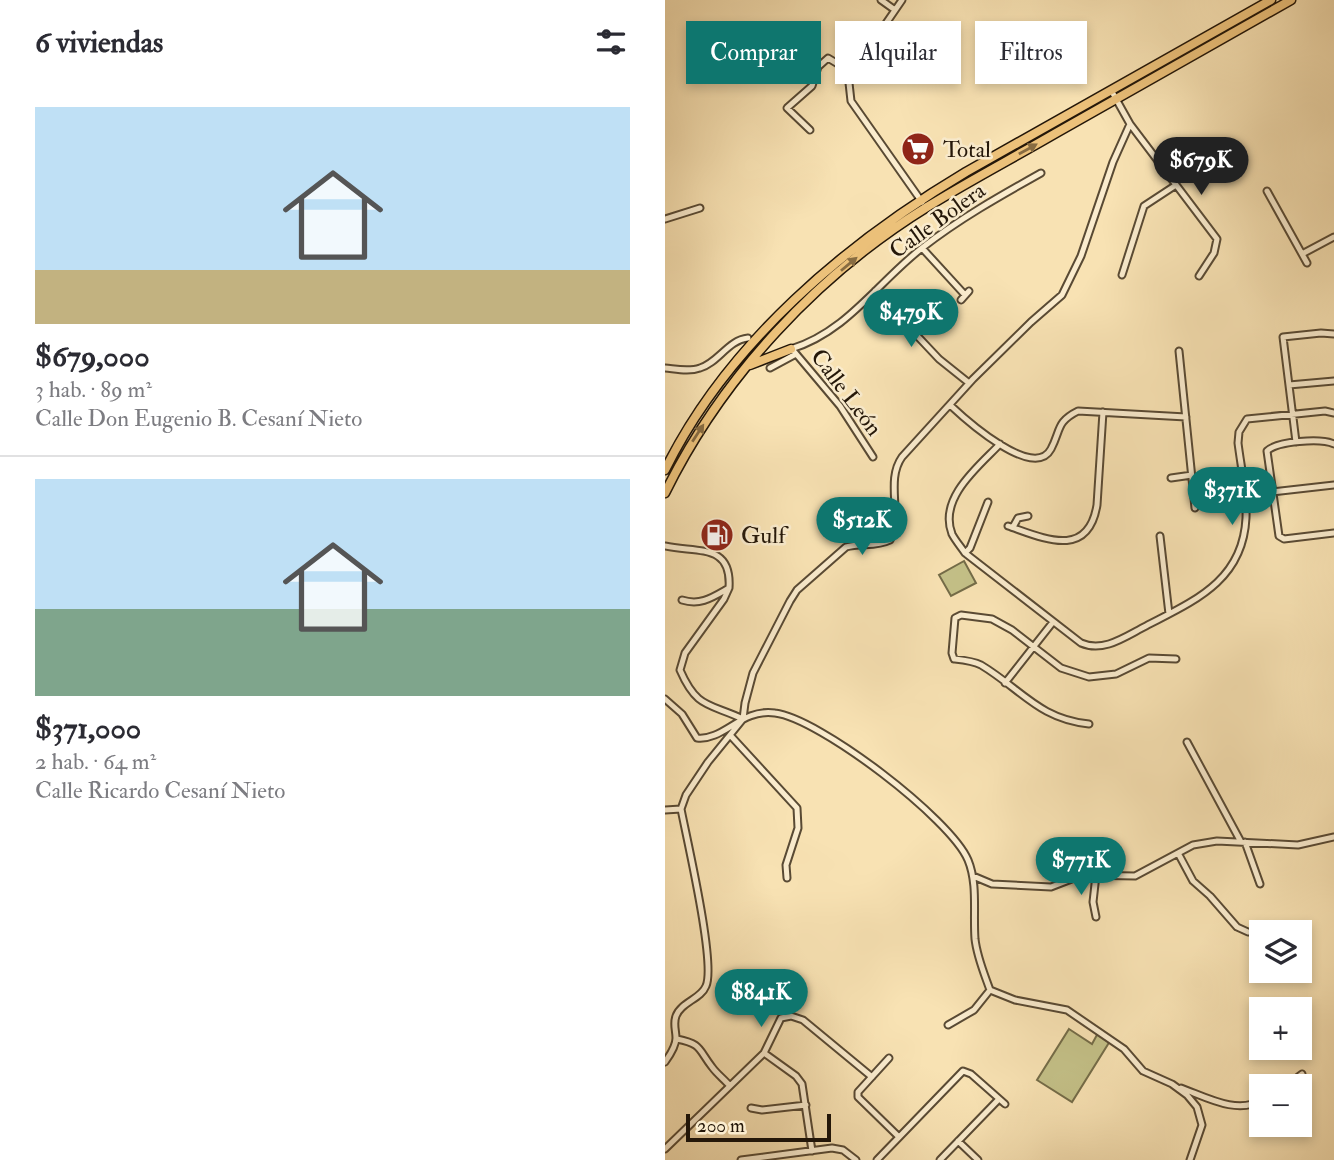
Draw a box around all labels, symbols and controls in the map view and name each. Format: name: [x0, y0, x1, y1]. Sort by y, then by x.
chip: Comprar: [686, 21, 821, 84]
chip: Alquilar: [835, 21, 961, 84]
chip: Filtros: [975, 21, 1087, 84]
icon: filters: [592, 23, 630, 61]
text: 6 viviendas: [35, 24, 163, 61]
supermarket icon: Total: [899, 130, 937, 168]
place label: Total: [943, 135, 991, 164]
pin: $679K: [1152, 138, 1250, 197]
one-way arrow: [1018, 143, 1038, 155]
text: $679K: [1169, 145, 1233, 174]
icon: home: [270, 152, 396, 278]
street label: Calle Bolera: [884, 175, 991, 265]
one-way arrow: [840, 256, 858, 272]
pin: $479K: [862, 290, 960, 349]
text: $479K: [879, 297, 943, 326]
text: $679,000: [35, 338, 150, 375]
street label: Calle León: [804, 343, 889, 442]
text: 3 hab. · 89 m²: [35, 375, 152, 404]
text: Calle Don Eugenio B. Cesaní Nieto: [35, 404, 362, 433]
one-way arrow: [692, 423, 705, 443]
pin: $371K: [1183, 468, 1281, 527]
text: $371K: [1204, 475, 1260, 504]
pin: $512K: [813, 498, 911, 557]
text: $512K: [832, 505, 892, 534]
fuel station icon: Gulf: [698, 516, 736, 554]
place label: Gulf: [741, 521, 789, 550]
icon: home: [270, 524, 396, 650]
text: $371,000: [35, 710, 141, 747]
text: 2 hab. · 64 m²: [35, 747, 156, 776]
text: Calle Ricardo Cesaní Nieto: [35, 776, 285, 805]
pin: $771K: [1032, 838, 1130, 897]
text: $771K: [1052, 845, 1110, 874]
map controls: [1249, 920, 1312, 1137]
button: layers: [1249, 920, 1312, 983]
pin: $841K: [712, 970, 810, 1029]
text: $841K: [731, 977, 791, 1006]
button: +: [1249, 997, 1312, 1060]
button: −: [1249, 1074, 1312, 1137]
scale bar: [686, 1111, 831, 1143]
text: 200 m: [697, 1114, 745, 1138]

